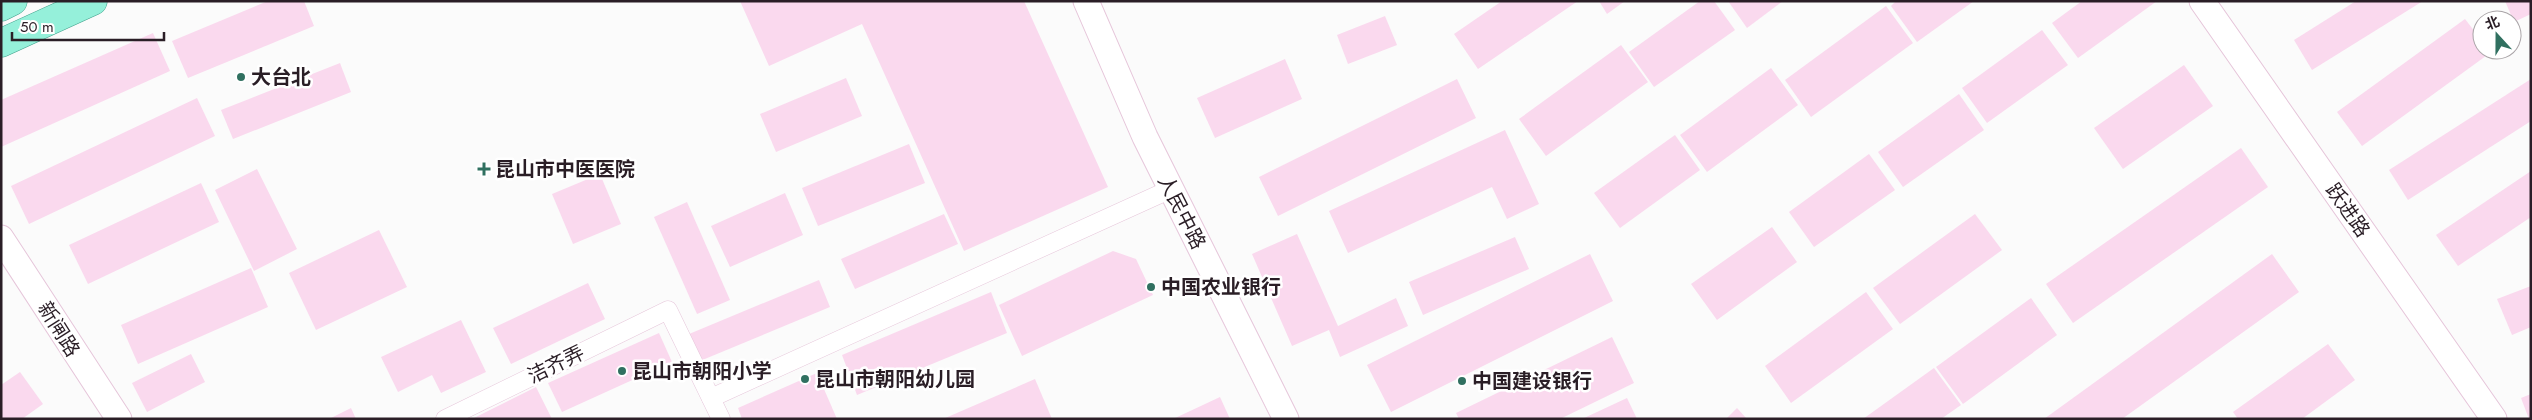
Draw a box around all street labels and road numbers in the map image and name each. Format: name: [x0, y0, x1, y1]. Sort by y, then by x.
street label: 人民中路: [1150, 170, 1213, 254]
street label: 跃进路: [2319, 177, 2377, 243]
street label: 新闸路: [30, 296, 87, 362]
street label: 洁齐弄: [523, 338, 590, 391]

